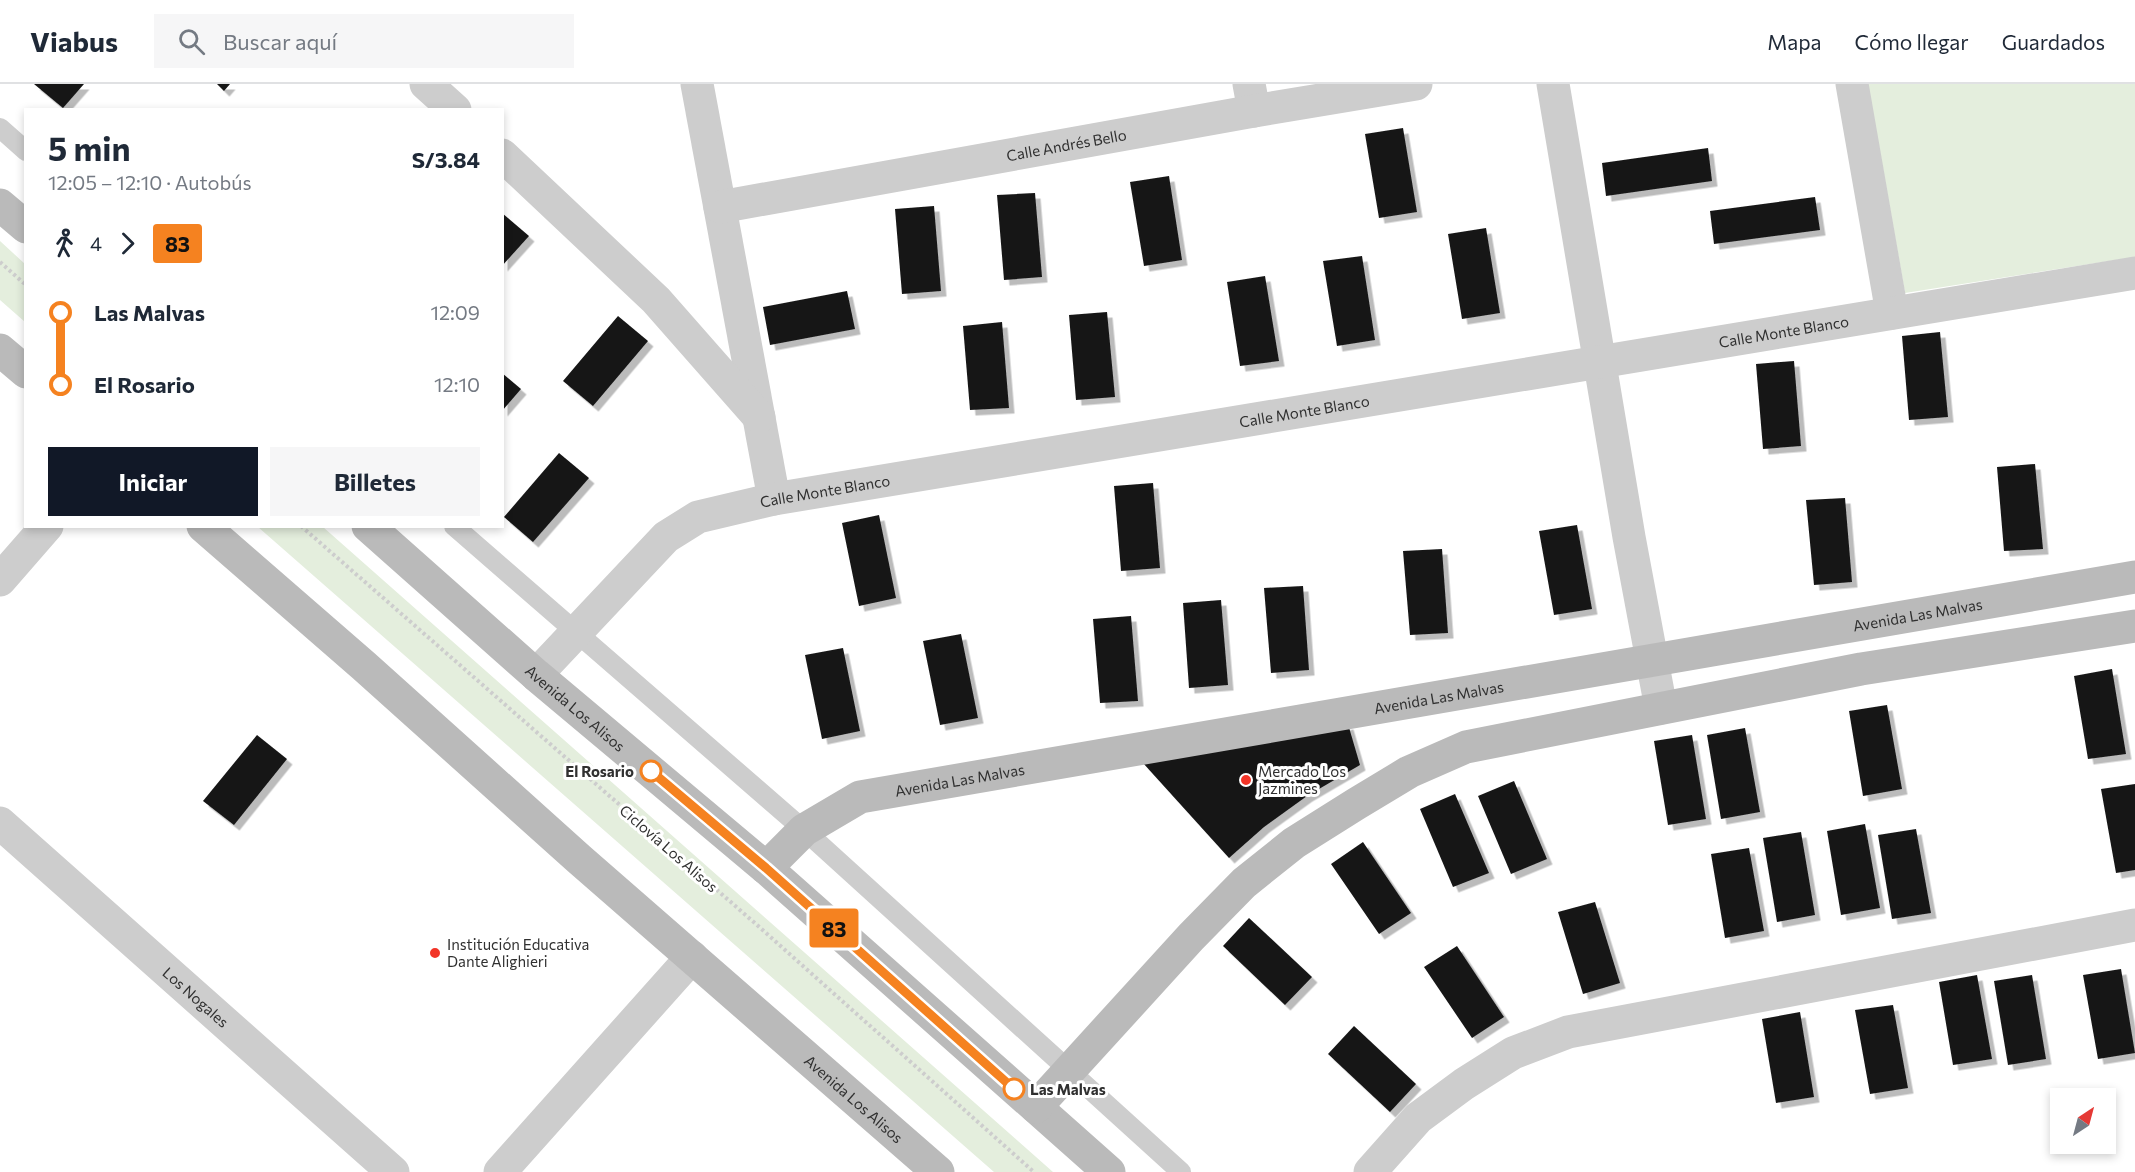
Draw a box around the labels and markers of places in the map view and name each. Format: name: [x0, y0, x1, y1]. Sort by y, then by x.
marker: El Rosario: [640, 760, 662, 782]
place label: El Rosario: [565, 762, 634, 780]
place label: Mercado Los Jazmines: [1258, 762, 1346, 797]
marker: Mercado Los Jazmines: [1239, 773, 1253, 787]
place label: Institución Educativa Dante Alighieri: [447, 935, 589, 970]
marker: Institución Educativa Dante Alighieri: [428, 946, 442, 960]
marker: Las Malvas: [1003, 1078, 1025, 1100]
place label: Las Malvas: [1030, 1080, 1106, 1098]

